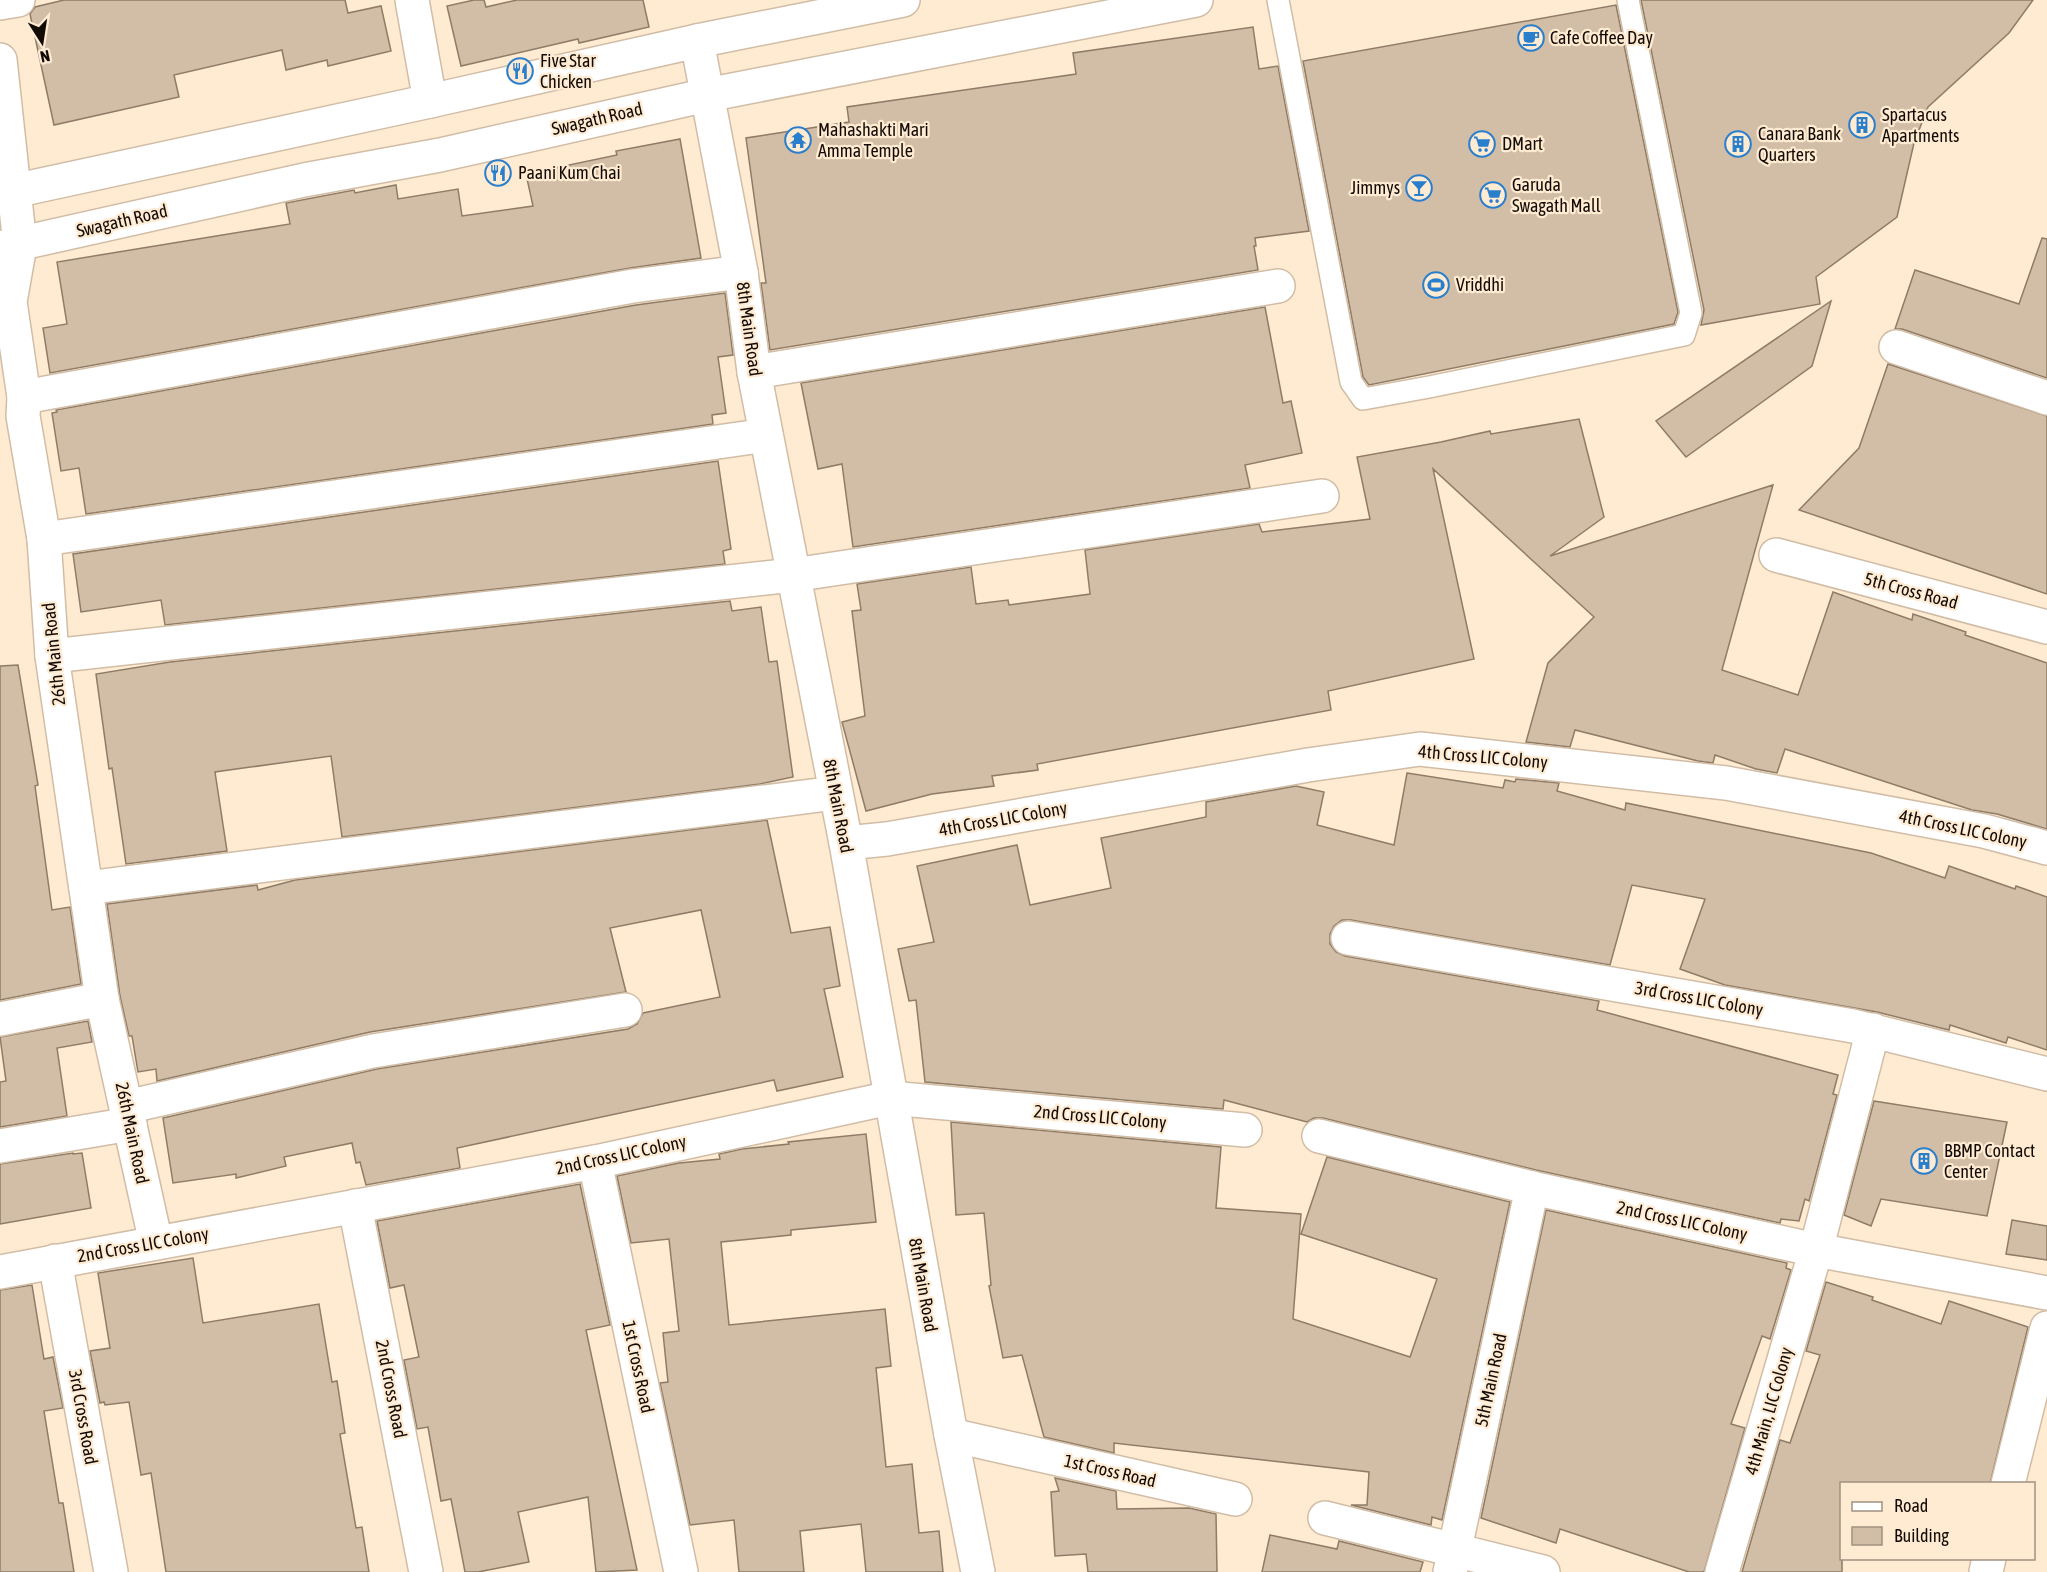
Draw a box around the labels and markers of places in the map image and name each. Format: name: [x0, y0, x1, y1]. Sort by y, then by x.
cafe icon: Cafe Coffee Day: [1516, 23, 1546, 53]
place label: Cafe Coffee Day: [1550, 27, 1653, 48]
place label: Five Star Chicken: [540, 50, 596, 92]
restaurant icon: Five Star Chicken: [505, 56, 535, 86]
place label: Spartacus Apartments: [1882, 104, 1959, 146]
building icon: Spartacus Apartments: [1847, 110, 1877, 140]
place label: Mahashakti Mari Amma Temple: [818, 119, 929, 161]
place label: Canara Bank Quarters: [1758, 123, 1841, 165]
temple icon: Mahashakti Mari Amma Temple: [783, 125, 813, 155]
supermarket icon: DMart: [1467, 129, 1497, 159]
building icon: Canara Bank Quarters: [1723, 129, 1753, 159]
place label: DMart: [1502, 133, 1543, 154]
restaurant icon: Paani Kum Chai: [483, 158, 513, 188]
place label: Paani Kum Chai: [518, 162, 621, 183]
bar icon: Jimmys: [1404, 173, 1434, 203]
place label: Garuda Swagath Mall: [1512, 174, 1601, 216]
place label: Jimmys: [1350, 177, 1400, 198]
supermarket icon: Garuda Swagath Mall: [1478, 180, 1508, 210]
sports icon: Vriddhi: [1421, 270, 1451, 300]
place label: Vriddhi: [1456, 274, 1504, 295]
place label: BBMP Contact Center: [1944, 1140, 2035, 1182]
building icon: BBMP Contact Center: [1909, 1146, 1939, 1176]

